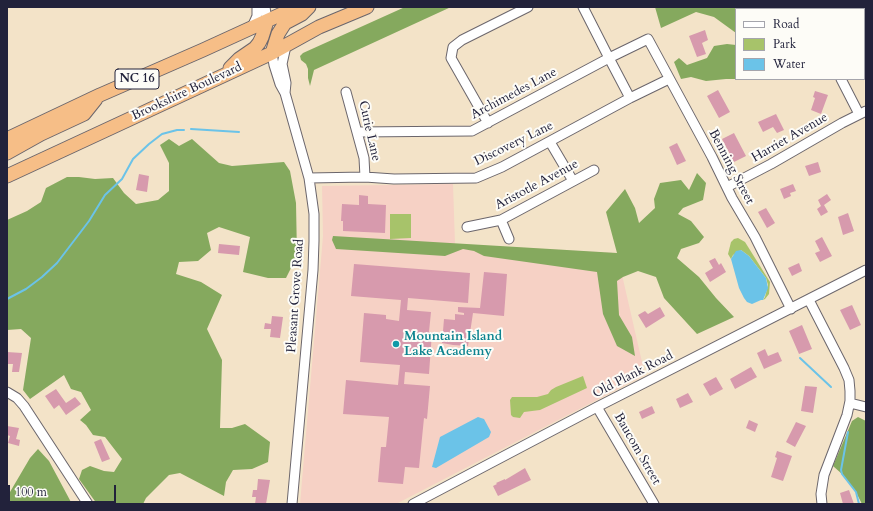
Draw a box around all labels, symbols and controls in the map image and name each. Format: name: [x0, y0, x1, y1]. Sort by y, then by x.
legend: [735, 8, 865, 80]
text: Road: [773, 16, 799, 32]
text: Park: [773, 36, 796, 52]
text: Water: [773, 56, 805, 72]
street label: Brookshire Boulevard: [129, 60, 245, 124]
street label: Archimedes Lane: [468, 65, 560, 123]
road number: NC 16: [115, 69, 159, 89]
street label: Curie Lane: [354, 99, 384, 163]
street label: Harriet Avenue: [749, 110, 831, 166]
street label: Discovery Lane: [472, 118, 556, 170]
street label: Benning Street: [705, 127, 757, 207]
street label: Aristotle Avenue: [493, 156, 581, 214]
street label: Pleasant Grove Road: [284, 239, 308, 353]
place label: Mountain Island Lake Academy: [404, 329, 502, 360]
marker: Mountain Island Lake Academy: [391, 339, 401, 349]
street label: Old Plank Road: [590, 348, 676, 402]
street label: Baucom Street: [610, 410, 664, 488]
scale bar: [10, 477, 118, 503]
text: 100 m: [15, 484, 47, 500]

